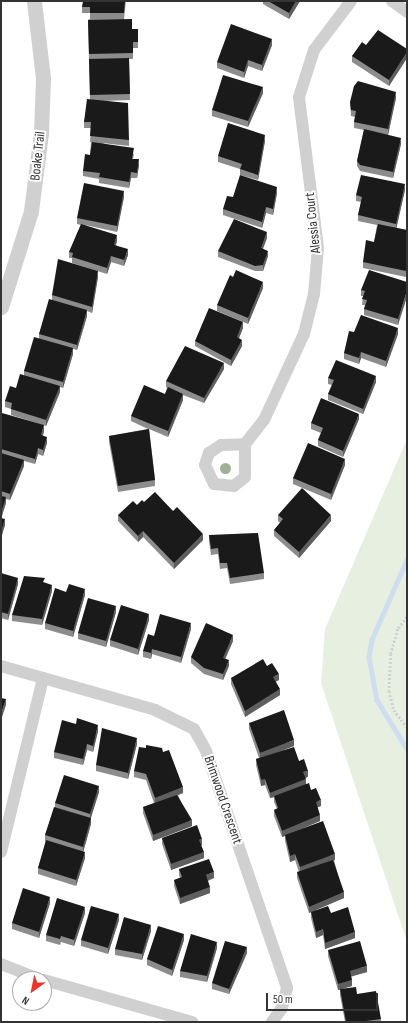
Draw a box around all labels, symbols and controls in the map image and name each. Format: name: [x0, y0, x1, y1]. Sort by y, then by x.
street label: Boake Trail: [27, 131, 49, 181]
street label: Alessia Court: [301, 192, 325, 254]
street label: Brimwood Crescent: [200, 754, 246, 846]
north arrow: [12, 971, 52, 1011]
scale bar: [268, 985, 380, 1011]
text: 50 m: [273, 992, 293, 1007]
text: N: [20, 994, 32, 1008]

